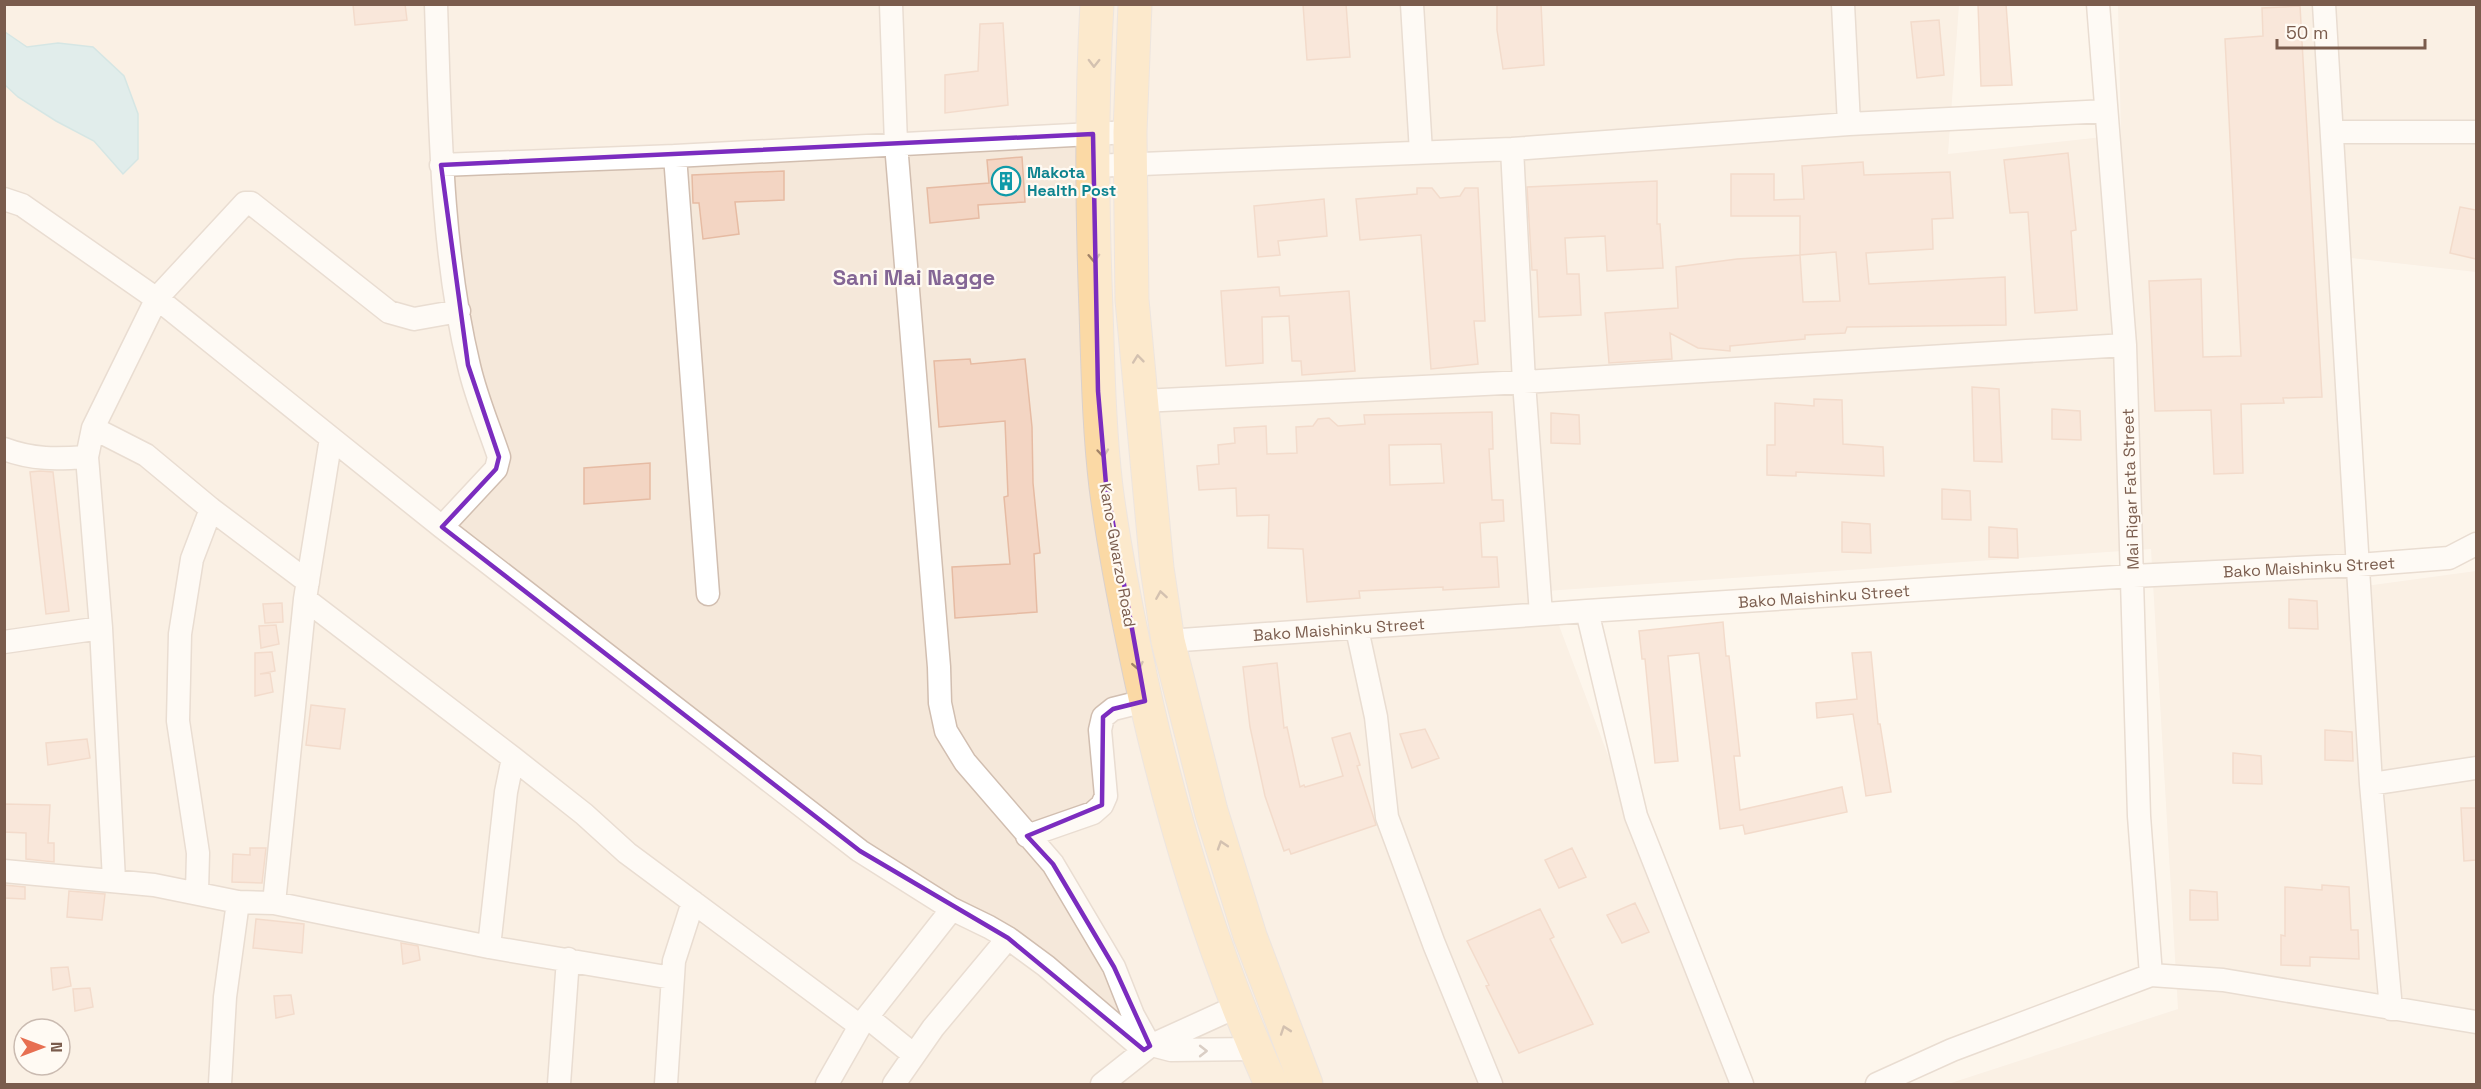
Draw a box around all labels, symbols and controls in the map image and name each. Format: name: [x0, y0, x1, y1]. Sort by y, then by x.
scale bar: [2277, 12, 2426, 50]
text: 50 m: [2286, 21, 2328, 44]
one-way arrow: [1088, 58, 1101, 67]
place label: Makota Health Post: [1027, 162, 1116, 201]
building icon: Makota Health Post: [990, 165, 1022, 197]
one-way arrow: [1087, 253, 1100, 262]
district label: Sani Mai Nagge: [833, 263, 995, 291]
one-way arrow: [1132, 355, 1145, 364]
street label: Mai Rigar Fata Street: [2117, 408, 2144, 570]
one-way arrow: [1096, 448, 1109, 457]
street label: Kano-Gwarzo Road: [1095, 482, 1140, 629]
street label: Bako Maishinku Street: [2222, 553, 2396, 582]
street label: Bako Maishinku Street: [1737, 580, 1911, 613]
one-way arrow: [1155, 590, 1168, 600]
street label: Bako Maishinku Street: [1252, 613, 1426, 646]
one-way arrow: [1131, 660, 1144, 670]
one-way arrow: [1216, 840, 1229, 851]
north arrow: [12, 1017, 72, 1077]
one-way arrow: [1279, 1025, 1292, 1036]
text: N: [46, 1042, 67, 1052]
one-way arrow: [1199, 1045, 1208, 1057]

